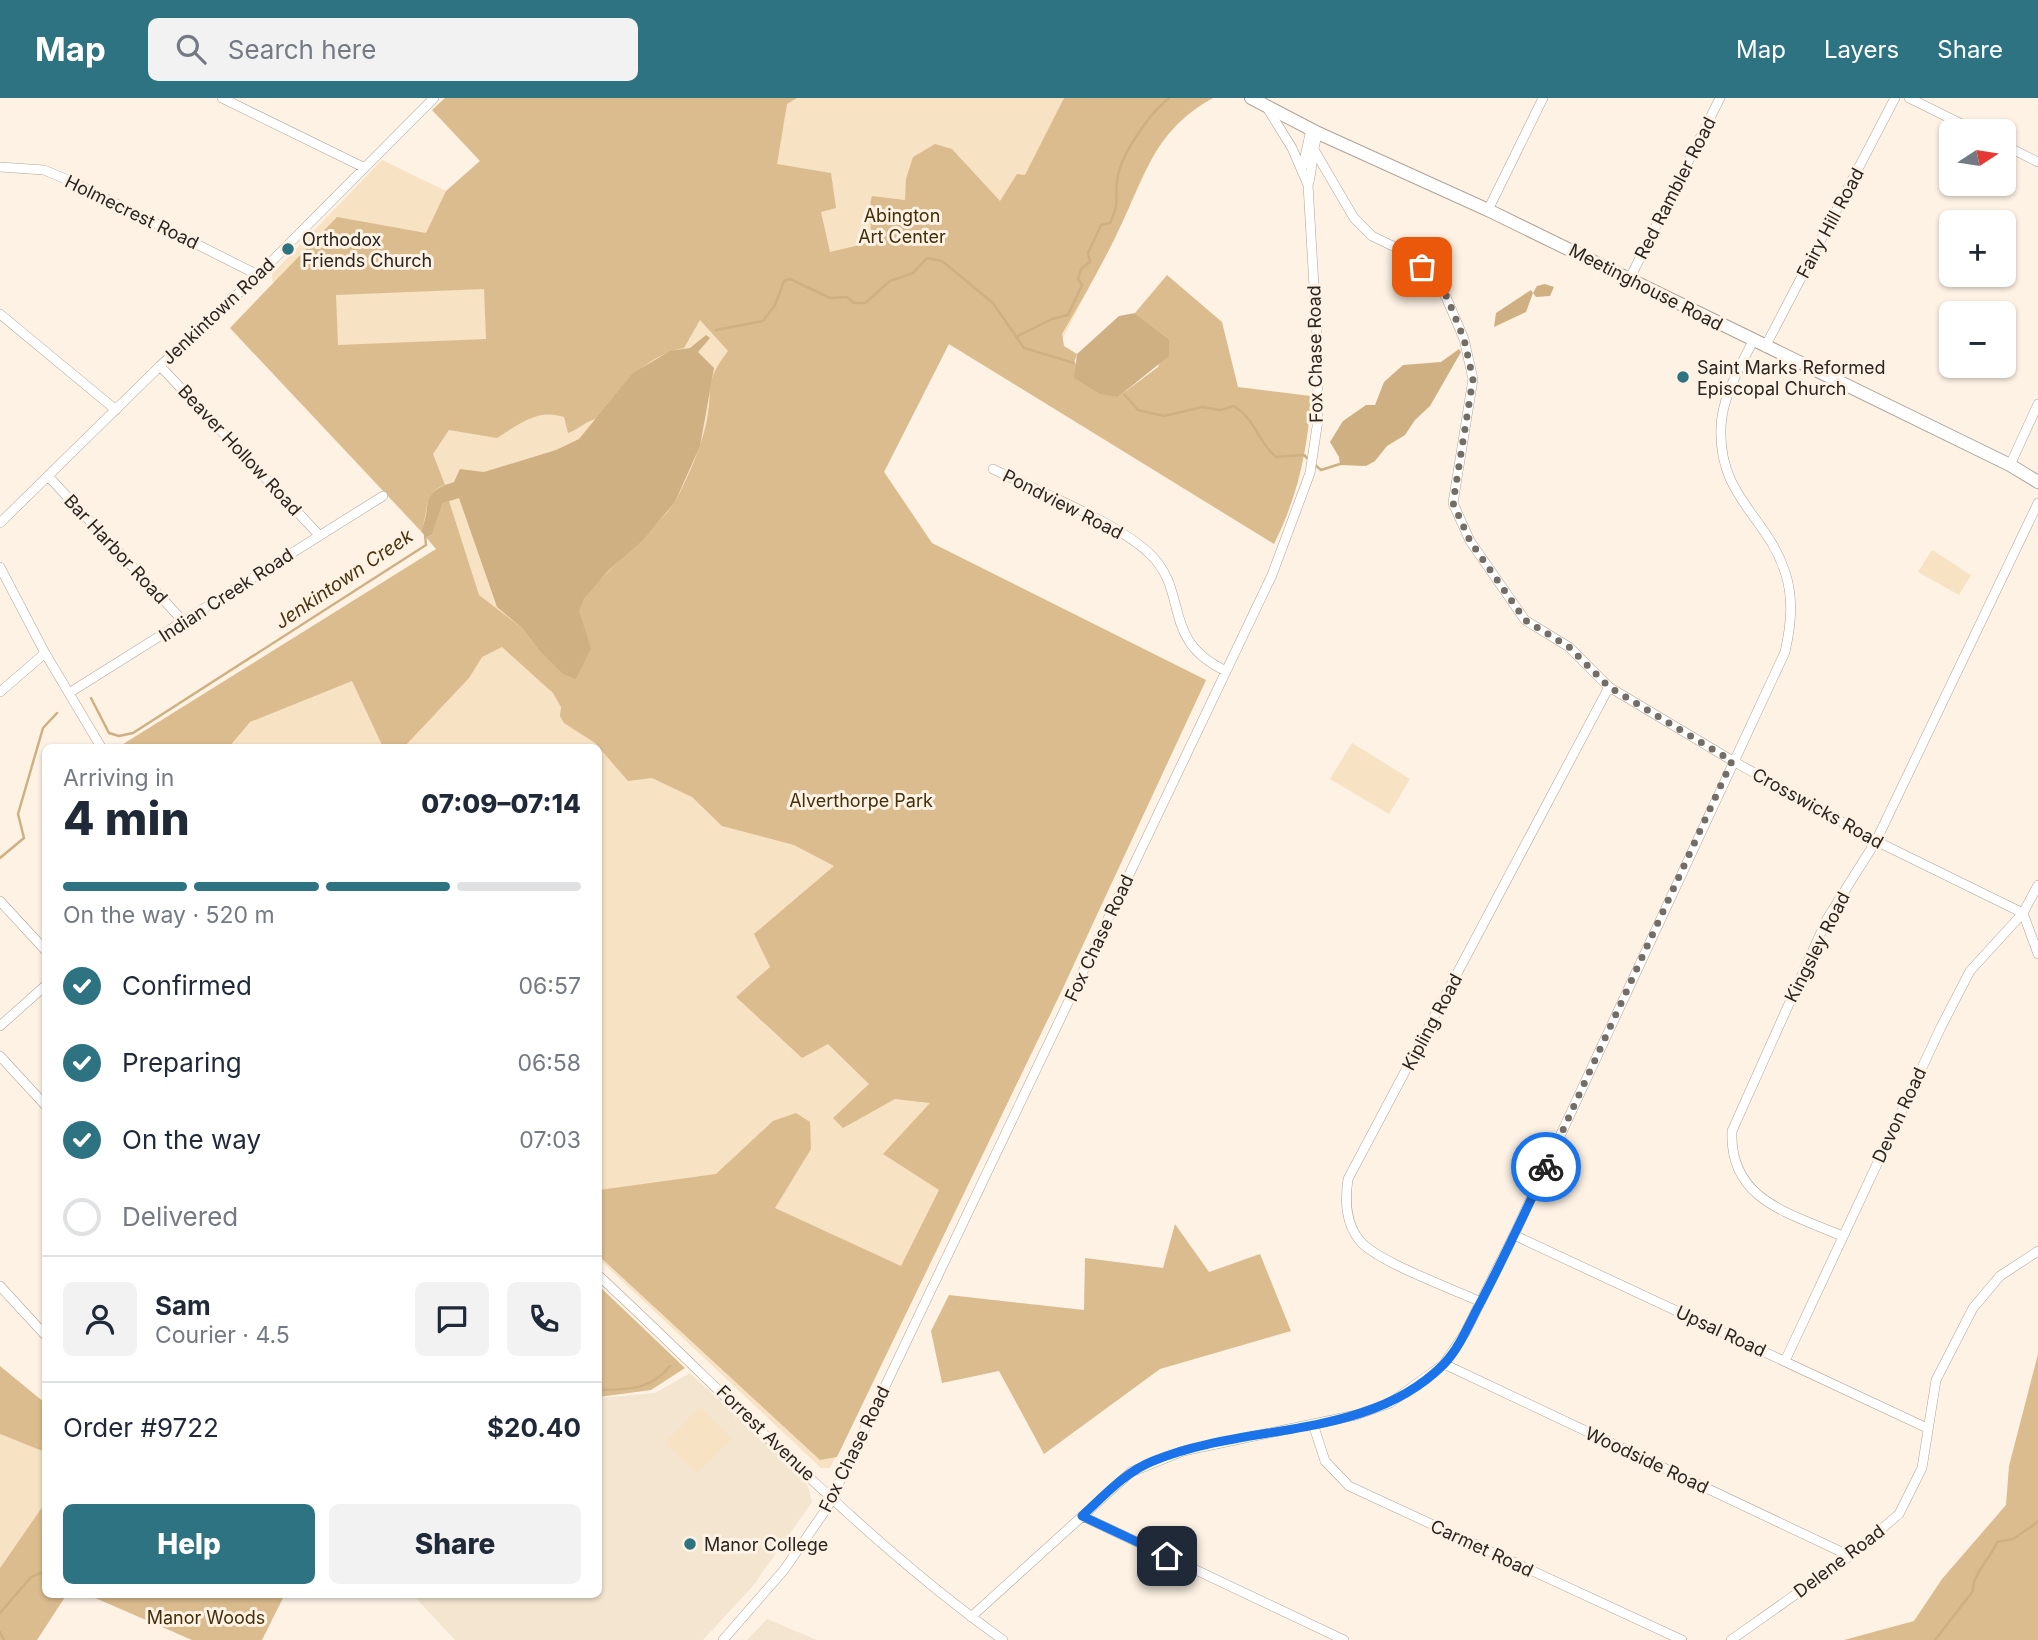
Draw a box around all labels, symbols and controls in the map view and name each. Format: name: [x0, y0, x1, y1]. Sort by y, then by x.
search box: [148, 18, 638, 81]
text: Map: [35, 29, 106, 69]
icon: search: [172, 30, 210, 68]
text: Search here: [228, 34, 376, 65]
text: Map: [1736, 35, 1786, 64]
text: Layers: [1824, 35, 1899, 64]
text: Share: [1937, 35, 2003, 64]
street label: Red Rambler Road: [1630, 114, 1720, 262]
north arrow: [1939, 119, 2016, 196]
map controls: [1939, 119, 2016, 378]
street label: Fairy Hill Road: [1792, 164, 1868, 282]
street label: Holmecrest Road: [62, 171, 202, 253]
park label: Abington Art Center: [858, 205, 946, 247]
button: +: [1939, 210, 2016, 287]
place label: Orthodox Friends Church: [302, 229, 432, 271]
pin: [1392, 237, 1452, 297]
street label: Meetinghouse Road: [1566, 239, 1726, 335]
marker: Orthodox Friends Church: [280, 241, 296, 257]
icon: bag: [1403, 248, 1441, 286]
street label: Jenkintown Road: [157, 253, 279, 369]
street label: Fox Chase Road: [1303, 285, 1327, 423]
button: −: [1939, 301, 2016, 378]
place label: Saint Marks Reformed Episcopal Church: [1697, 357, 1886, 399]
marker: Saint Marks Reformed Episcopal Church: [1675, 369, 1691, 385]
street label: Beaver Hollow Road: [174, 380, 306, 520]
street label: Pondview Road: [1000, 465, 1126, 543]
street label: Bar Harbor Road: [60, 490, 172, 608]
water label: Jenkintown Creek: [271, 524, 418, 634]
street label: Indian Creek Road: [155, 544, 297, 646]
street label: Crosswicks Road: [1749, 763, 1887, 853]
text: Arriving in: [63, 764, 174, 792]
text: 07:09–07:14: [421, 788, 581, 819]
text: 4 min: [63, 790, 190, 846]
park label: Alverthorpe Park: [789, 790, 933, 811]
street label: Fox Chase Road: [1060, 871, 1138, 1005]
street label: Kingsley Road: [1780, 888, 1854, 1006]
text: On the way · 520 m: [63, 901, 275, 929]
icon: check: [63, 967, 101, 1005]
text: Confirmed: [122, 970, 252, 1001]
street label: Kipling Road: [1398, 970, 1466, 1074]
text: 06:57: [519, 972, 581, 1000]
icon: check: [63, 1044, 101, 1082]
text: Preparing: [122, 1047, 242, 1078]
text: 06:58: [517, 1049, 581, 1077]
street label: Devon Road: [1868, 1064, 1930, 1166]
icon: check: [63, 1121, 101, 1159]
text: On the way: [122, 1124, 261, 1155]
text: 07:03: [519, 1126, 581, 1154]
courier: [1511, 1132, 1581, 1202]
icon: bike: [1527, 1148, 1565, 1186]
text: Delivered: [122, 1201, 238, 1232]
button: person: [63, 1282, 137, 1356]
button: chat: [415, 1282, 489, 1356]
button: phone: [507, 1282, 581, 1356]
text: Sam: [155, 1290, 211, 1321]
street label: Upsal Road: [1673, 1301, 1769, 1361]
text: Courier · 4.5: [155, 1321, 290, 1349]
street label: Forrest Avenue: [713, 1381, 819, 1485]
street label: Fox Chase Road: [814, 1383, 894, 1515]
text: Order #9722: [63, 1412, 219, 1443]
text: $20.40: [487, 1412, 581, 1443]
street label: Woodside Road: [1582, 1422, 1712, 1498]
button: Help: [63, 1504, 315, 1584]
button: Share: [329, 1504, 581, 1584]
street label: Carmet Road: [1427, 1515, 1537, 1581]
street label: Delene Road: [1790, 1520, 1888, 1602]
pin: [1137, 1526, 1197, 1586]
place label: Manor College: [704, 1534, 828, 1555]
marker: Manor College: [682, 1536, 698, 1552]
icon: home: [1148, 1537, 1186, 1575]
park label: Manor Woods: [147, 1607, 265, 1628]

